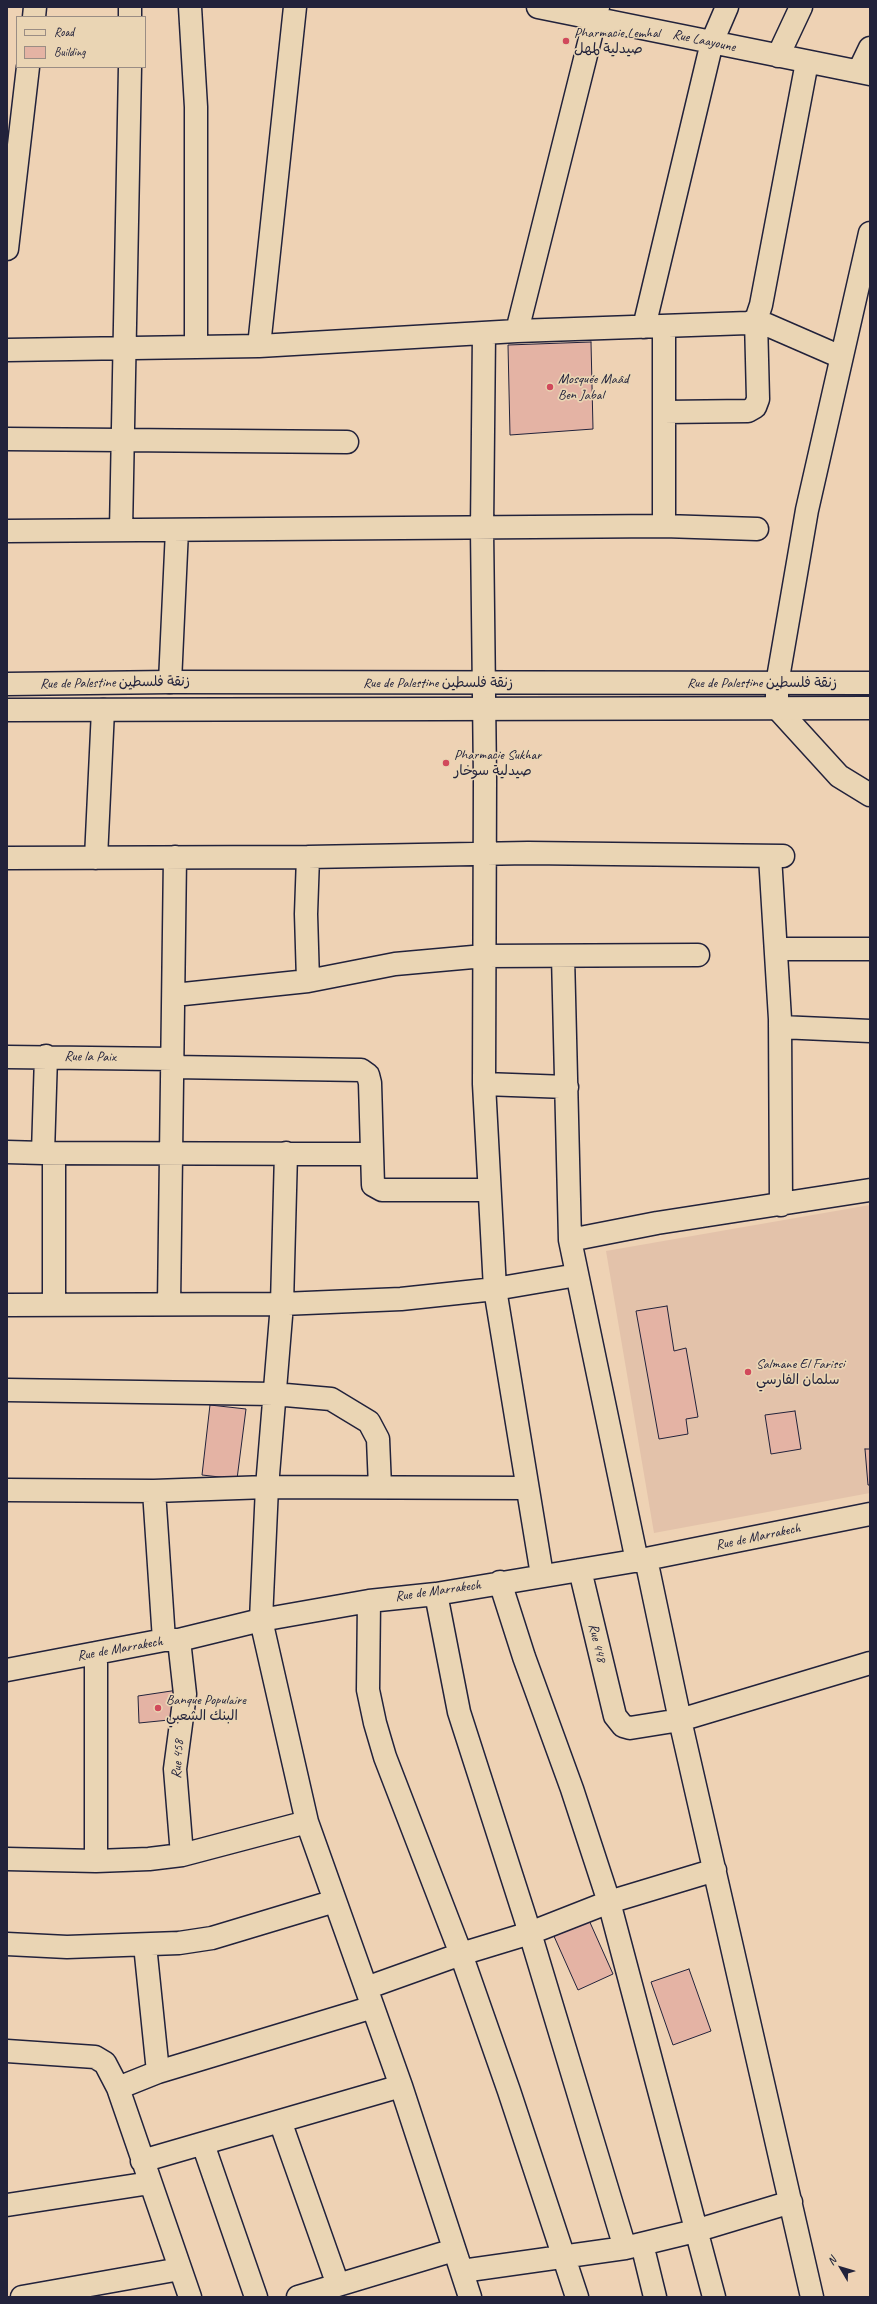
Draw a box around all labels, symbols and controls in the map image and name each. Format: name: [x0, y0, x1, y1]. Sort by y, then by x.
legend: [16, 16, 146, 68]
text: Road: [54, 24, 74, 40]
place label: Pharmacie Lemhal صيدلية لمهل: [574, 25, 660, 58]
street label: Rue Laayoune: [671, 26, 737, 56]
marker: Pharmacie Lemhal صيدلية لمهل: [561, 36, 571, 46]
text: Building: [54, 44, 86, 60]
place label: Mosquée Maâd Ben Jabal: [558, 371, 629, 404]
marker: Mosquée Maâd Ben Jabal: [545, 382, 555, 392]
street label: Rue de Palestine زنقة فلسطين: [40, 673, 190, 693]
street label: Rue de Palestine زنقة فلسطين: [363, 675, 513, 691]
street label: Rue de Palestine زنقة فلسطين: [687, 675, 837, 691]
place label: Pharmacie Sukhar صيدلية سوخار: [454, 747, 541, 780]
marker: Pharmacie Sukhar صيدلية سوخار: [441, 758, 451, 768]
street label: Rue la Paix: [64, 1048, 116, 1066]
place label: Salmane El Farissi سلمان الفارسي: [756, 1356, 845, 1388]
marker: Salmane El Farissi سلمان الفارسي: [743, 1367, 753, 1377]
street label: Rue de Marrakech: [714, 1520, 802, 1554]
street label: Rue de Marrakech: [394, 1577, 482, 1605]
street label: Rue 448: [584, 1622, 610, 1664]
street label: Rue de Marrakech: [76, 1633, 164, 1665]
place label: Banque Populaire البنك الشعبي: [166, 1692, 246, 1724]
marker: Banque Populaire البنك الشعبي: [153, 1703, 163, 1713]
street label: Rue 458: [168, 1739, 188, 1779]
north arrow: [821, 2248, 861, 2288]
text: N: [824, 2254, 839, 2268]

